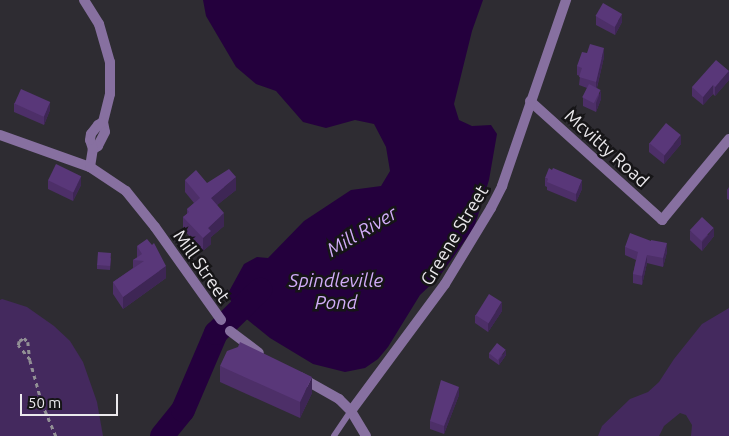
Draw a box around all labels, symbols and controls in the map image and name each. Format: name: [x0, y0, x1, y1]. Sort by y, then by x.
street label: Mcvitty Road: [560, 105, 654, 191]
street label: Greene Street: [416, 181, 492, 289]
water label: Mill River: [323, 202, 401, 262]
street label: Mill Street: [169, 225, 235, 307]
water label: Spindleville Pond: [289, 270, 383, 314]
scale bar: [22, 384, 120, 416]
text: 50 m: [28, 394, 61, 411]

